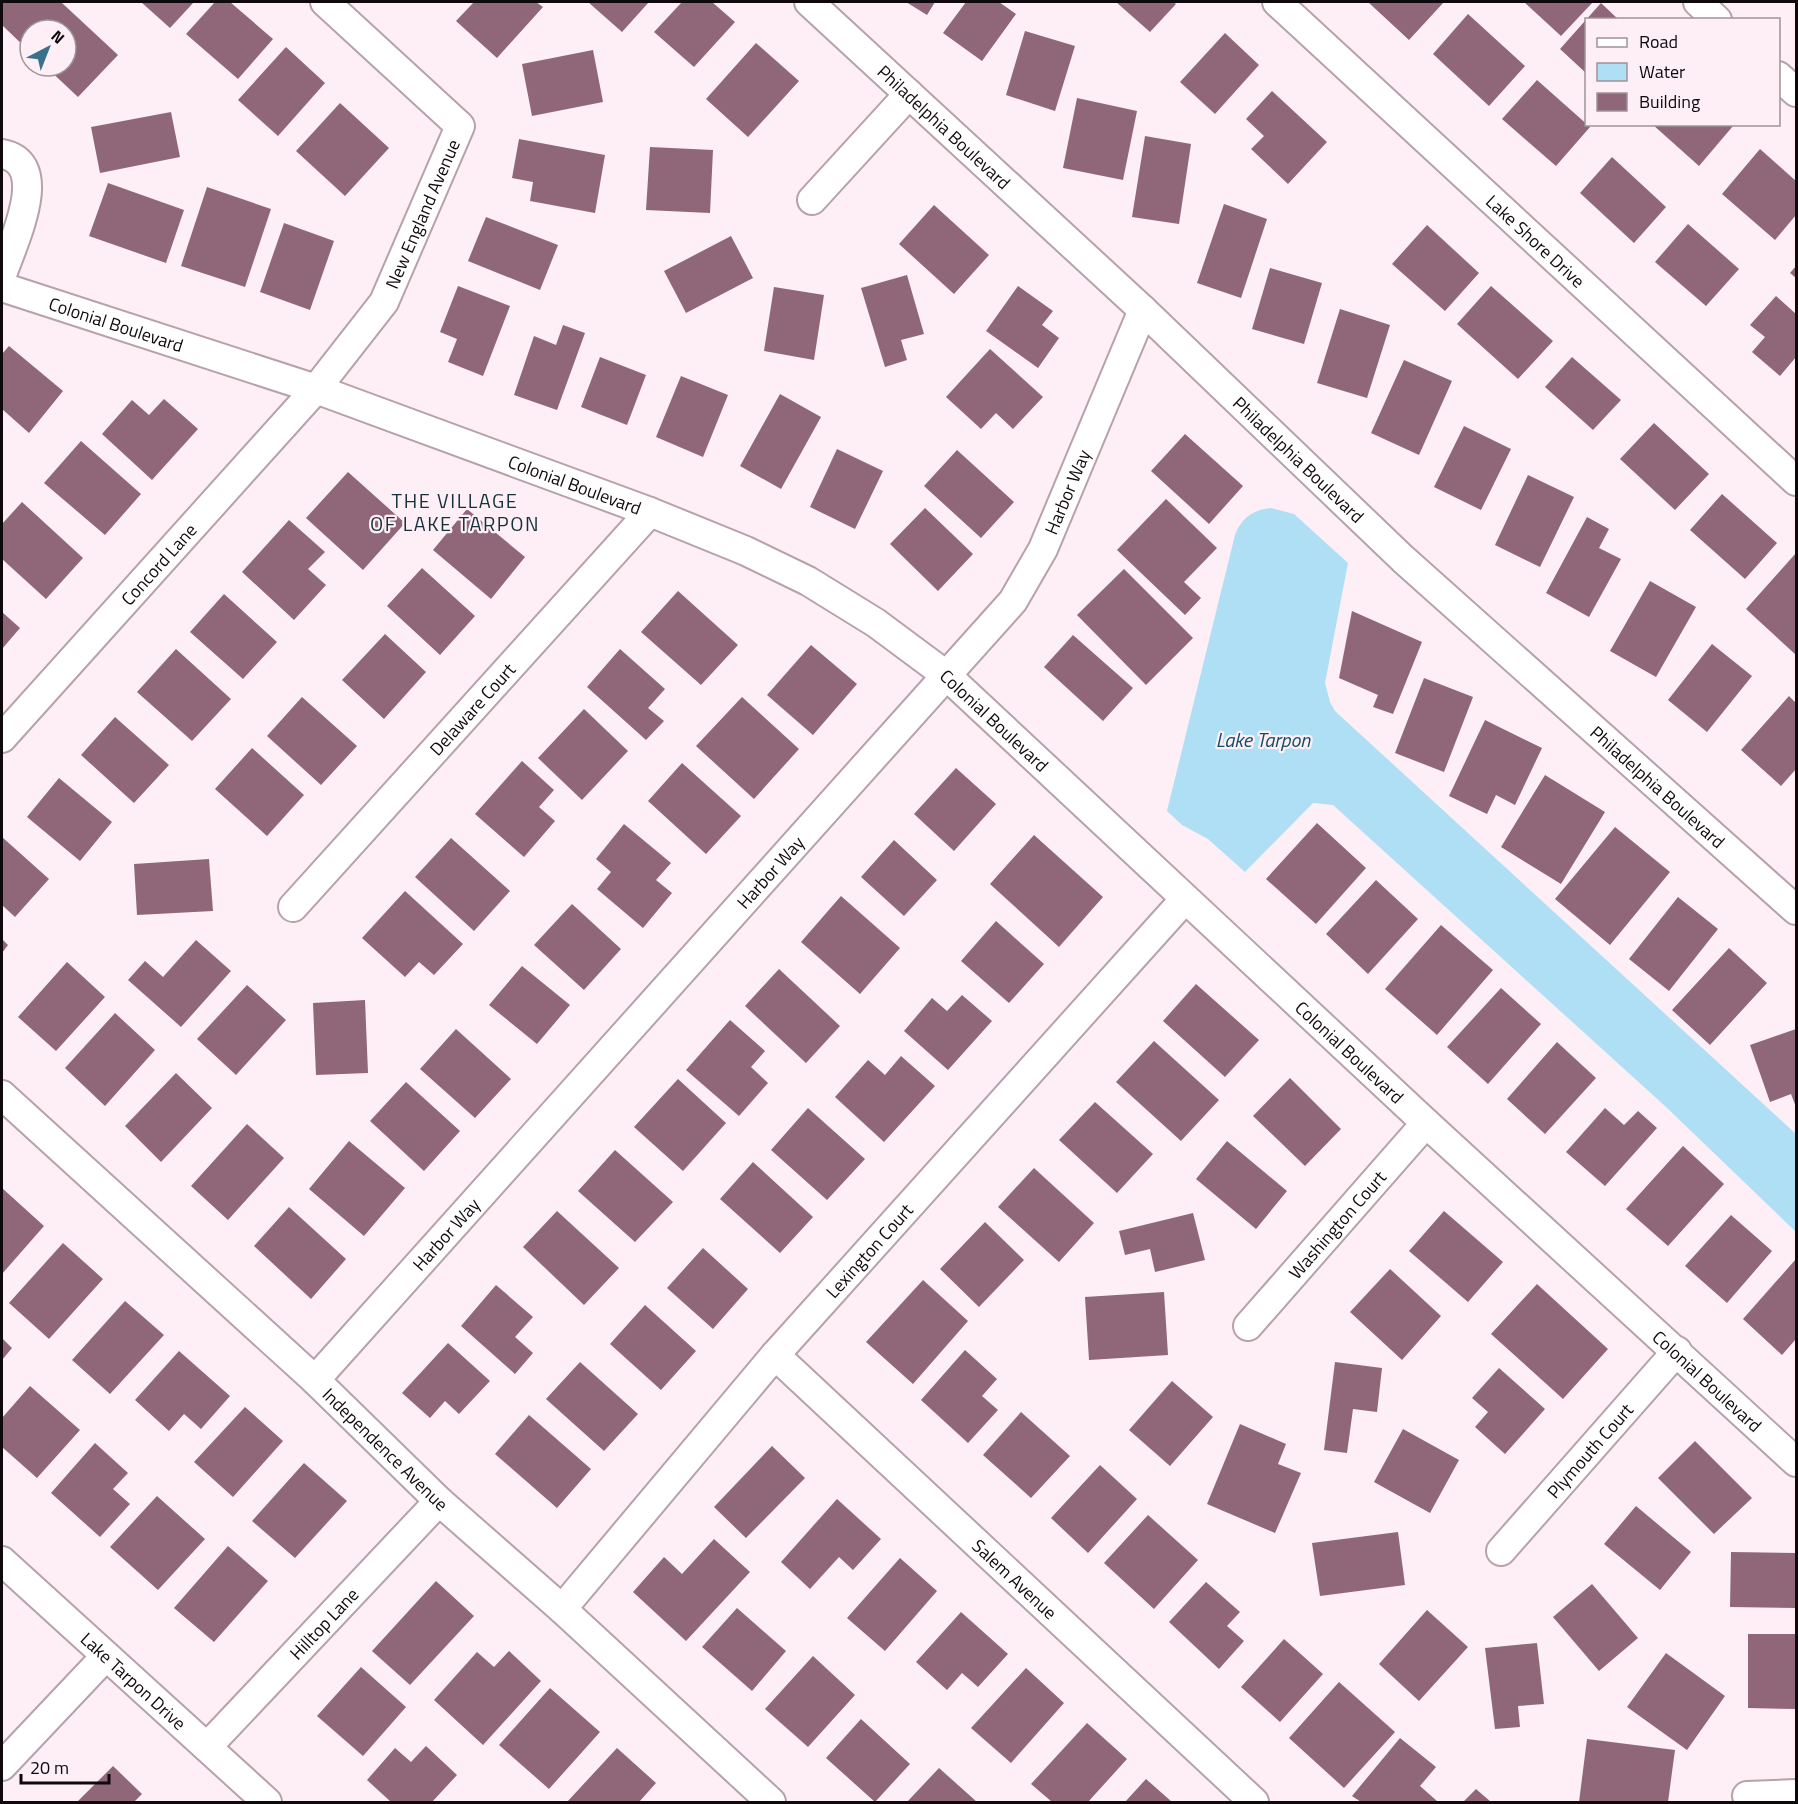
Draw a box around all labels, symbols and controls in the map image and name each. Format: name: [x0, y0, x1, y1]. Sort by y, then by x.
north arrow: [18, 18, 78, 78]
legend: [1585, 18, 1780, 126]
text: N: [46, 24, 70, 49]
text: Road: [1639, 28, 1678, 55]
street label: Philadelphia Boulevard: [872, 58, 1017, 195]
text: Water: [1639, 58, 1685, 85]
text: Building: [1639, 88, 1700, 115]
street label: New England Avenue: [378, 135, 466, 293]
street label: Lake Shore Drive: [1480, 188, 1591, 294]
street label: Colonial Boulevard: [45, 290, 187, 359]
street label: Philadelphia Boulevard: [1227, 390, 1370, 529]
street label: Harbor Way: [1037, 445, 1097, 538]
street label: Colonial Boulevard: [505, 447, 645, 521]
district label: THE VILLAGE OF LAKE TARPON: [370, 485, 540, 539]
street label: Concord Lane: [114, 517, 203, 611]
street label: Delaware Court: [423, 656, 522, 761]
street label: Colonial Boulevard: [934, 663, 1055, 778]
street label: Philadelphia Boulevard: [1584, 719, 1731, 854]
water label: Lake Tarpon: [1216, 724, 1311, 755]
street label: Harbor Way: [730, 829, 810, 915]
street label: Colonial Boulevard: [1289, 994, 1410, 1109]
street label: Washington Court: [1282, 1164, 1393, 1285]
street label: Harbor Way: [406, 1191, 486, 1277]
street label: Lexington Court: [819, 1197, 919, 1304]
street label: Colonial Boulevard: [1647, 1324, 1768, 1438]
street label: Independence Avenue: [317, 1381, 454, 1517]
street label: Plymouth Court: [1540, 1396, 1639, 1504]
street label: Salem Avenue: [966, 1532, 1063, 1625]
street label: Hilltop Lane: [283, 1581, 364, 1665]
street label: Lake Tarpon Drive: [75, 1626, 192, 1736]
scale bar: [21, 1747, 110, 1785]
text: 20 m: [30, 1754, 69, 1781]

